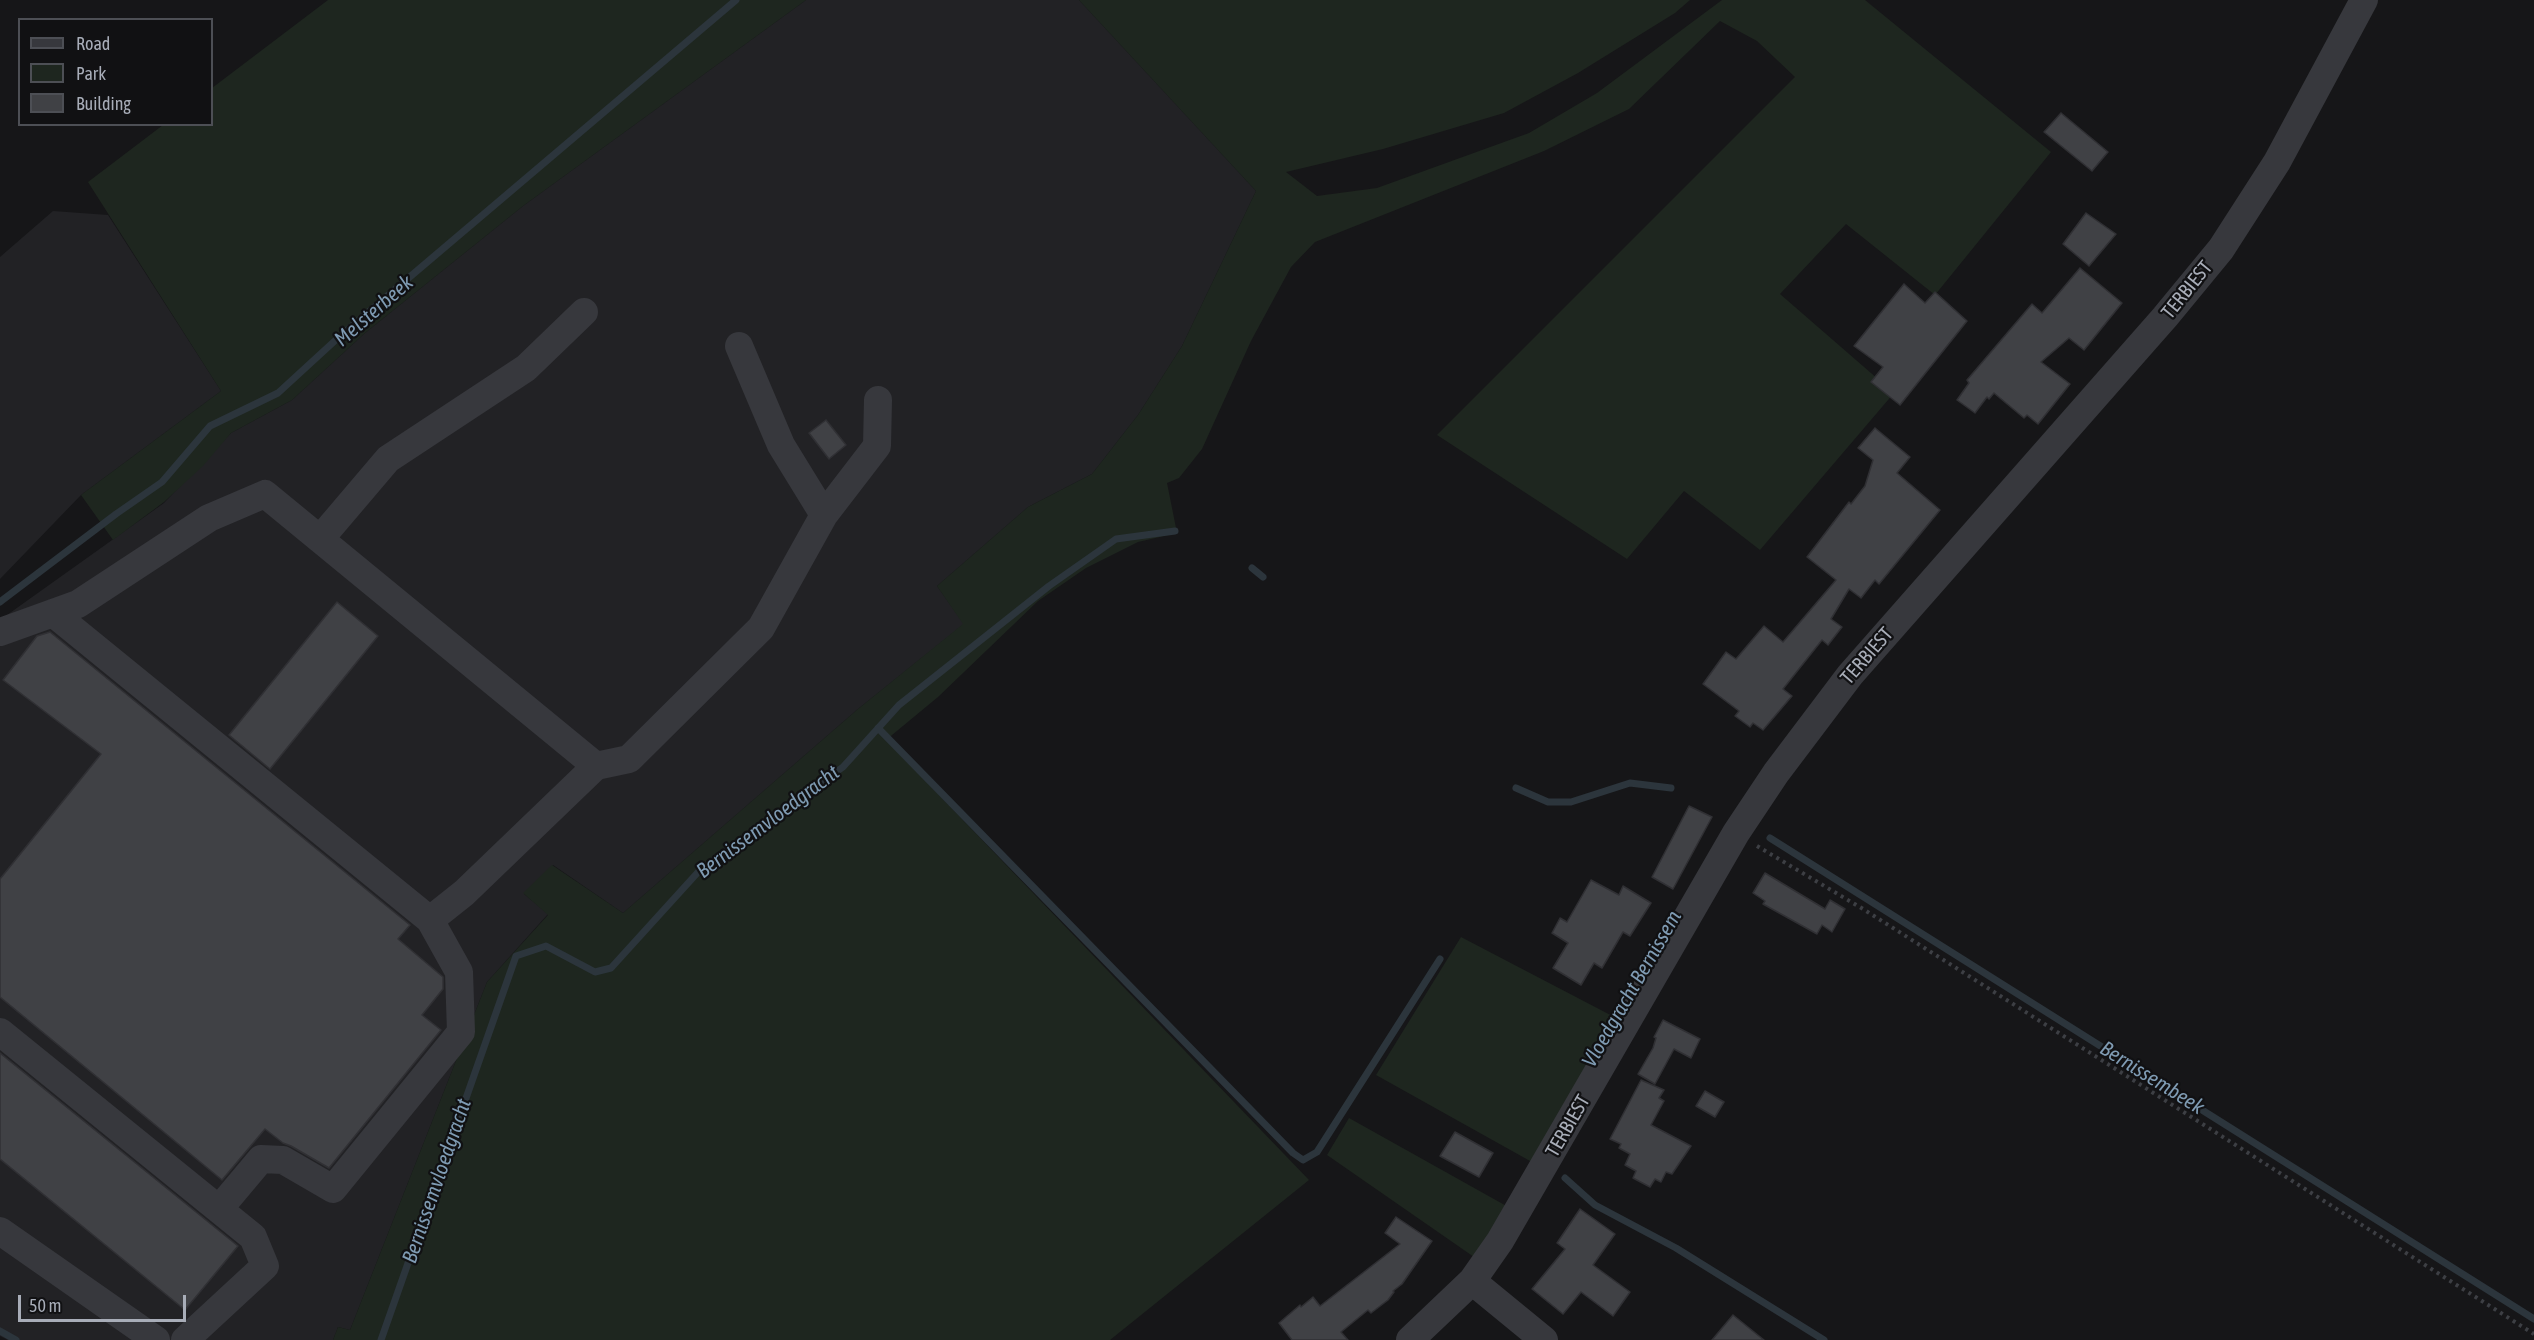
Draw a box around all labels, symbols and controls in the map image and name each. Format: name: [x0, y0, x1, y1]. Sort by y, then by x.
legend: [18, 18, 213, 126]
text: Road: [76, 33, 110, 54]
text: Park: [76, 63, 106, 84]
text: Building: [76, 93, 131, 114]
street label: TERBIEST: [2156, 256, 2218, 324]
water label: Melsterbeek: [330, 270, 418, 352]
street label: TERBIEST: [1836, 623, 1898, 689]
water label: Bernissemvloedgracht: [692, 760, 844, 884]
water label: Vloedgracht Bernissem: [1577, 906, 1687, 1072]
water label: Bernissembeek: [2095, 1036, 2209, 1120]
street label: TERBIEST: [1541, 1091, 1595, 1161]
water label: Bernissemvloedgracht: [397, 1095, 477, 1267]
scale bar: [21, 1283, 189, 1321]
text: 50 m: [29, 1295, 61, 1316]

